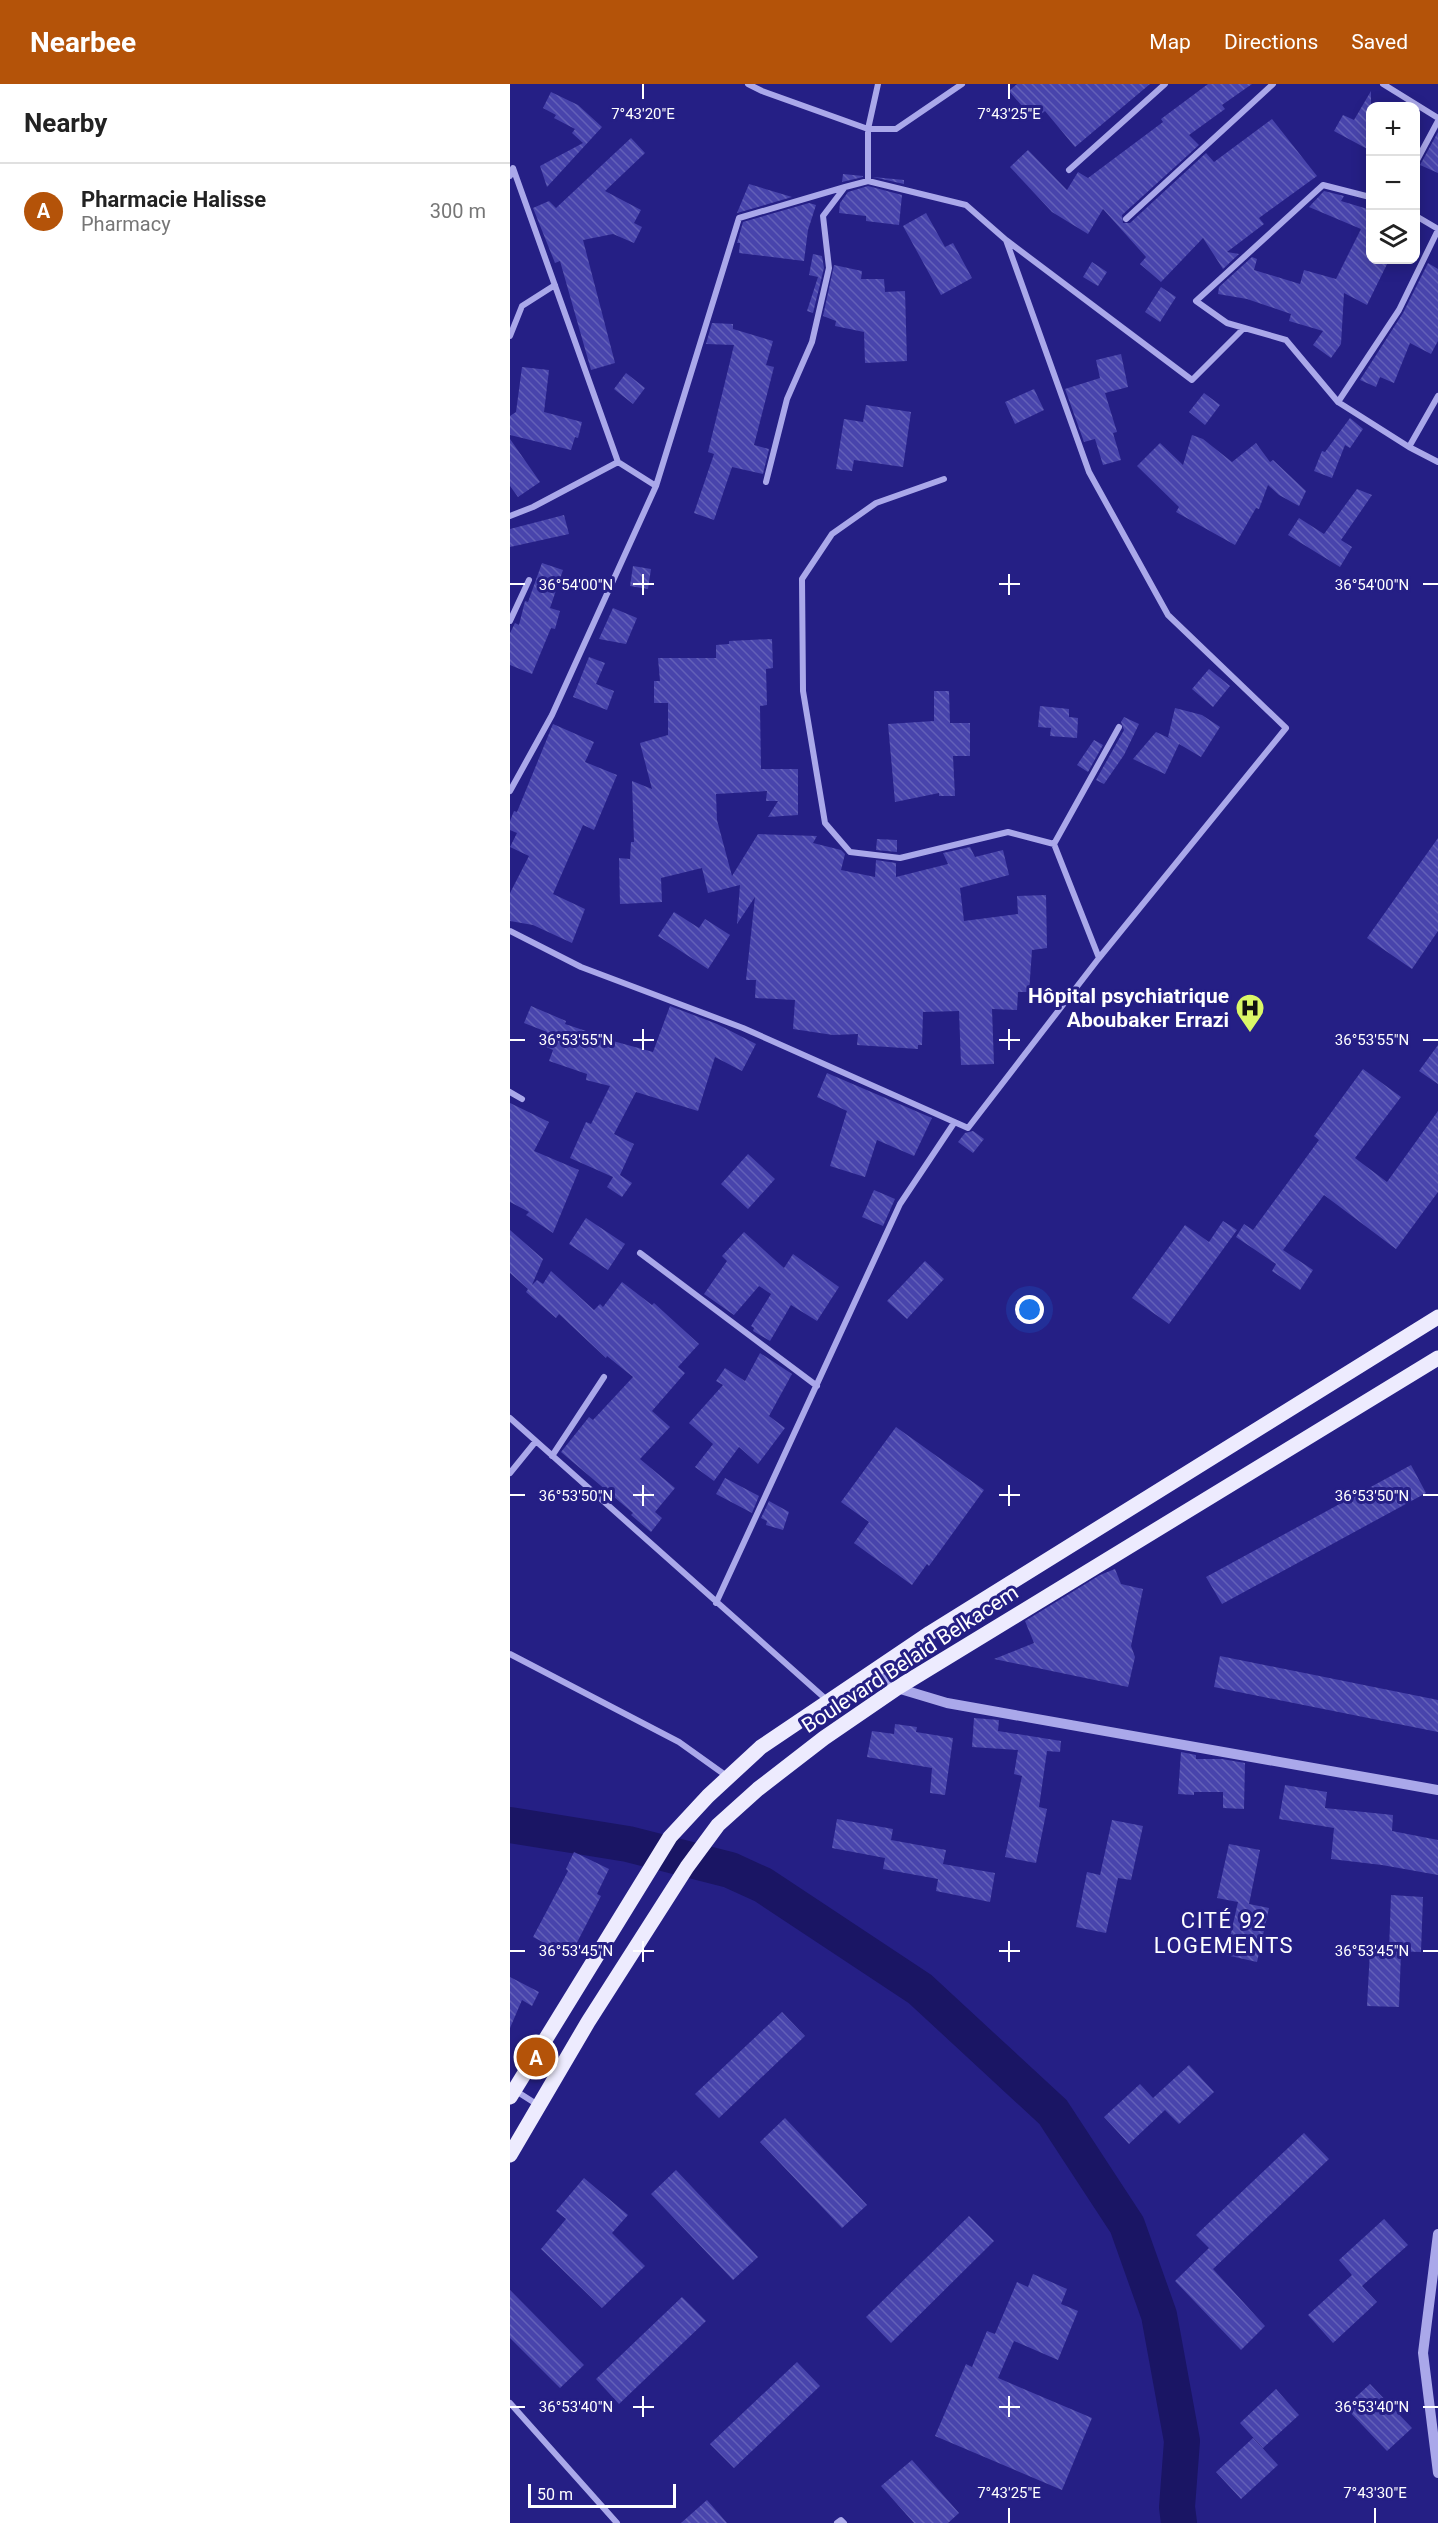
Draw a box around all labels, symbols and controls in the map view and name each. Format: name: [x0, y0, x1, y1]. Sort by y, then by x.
text: Nearbee: [30, 26, 136, 59]
text: Map: [1149, 30, 1191, 54]
text: Directions: [1224, 30, 1318, 54]
text: Saved: [1351, 30, 1408, 54]
map controls: [1366, 102, 1420, 264]
button: +: [1366, 102, 1420, 156]
text: 7°43'20"E: [611, 105, 675, 123]
text: 7°43'25"E: [977, 105, 1041, 123]
text: Nearby: [24, 108, 107, 138]
button: −: [1366, 156, 1420, 210]
text: Pharmacie Halisse: [81, 187, 266, 212]
text: A: [37, 199, 50, 223]
text: 300 m: [430, 199, 486, 223]
button: layers: [1366, 210, 1420, 264]
text: Pharmacy: [81, 212, 171, 236]
text: 36°54'00"N: [539, 576, 613, 594]
text: 36°54'00"N: [1335, 576, 1409, 594]
place label: Hôpital psychiatrique Aboubaker Errazi: [1028, 984, 1229, 1032]
hospital icon: Hôpital psychiatrique Aboubaker Errazi: [1234, 992, 1266, 1034]
text: 36°53'55"N: [539, 1031, 613, 1049]
text: 36°53'55"N: [1335, 1031, 1409, 1049]
your location: [1015, 1295, 1044, 1324]
text: 36°53'50"N: [539, 1487, 613, 1505]
text: 36°53'50"N: [1335, 1487, 1409, 1505]
street label: Boulevard Belaid Belkacem: [797, 1580, 1023, 1738]
district label: CITÉ 92 LOGEMENTS: [1154, 1908, 1294, 1958]
text: 36°53'45"N: [539, 1942, 613, 1960]
text: 36°53'45"N: [1335, 1942, 1409, 1960]
pin: A: [516, 2034, 556, 2080]
text: 36°53'40"N: [539, 2398, 613, 2416]
text: 36°53'40"N: [1335, 2398, 1409, 2416]
scale bar: [528, 2481, 676, 2508]
text: 7°43'25"E: [977, 2484, 1041, 2502]
text: 7°43'30"E: [1343, 2484, 1407, 2502]
text: 50 m: [537, 2485, 573, 2504]

